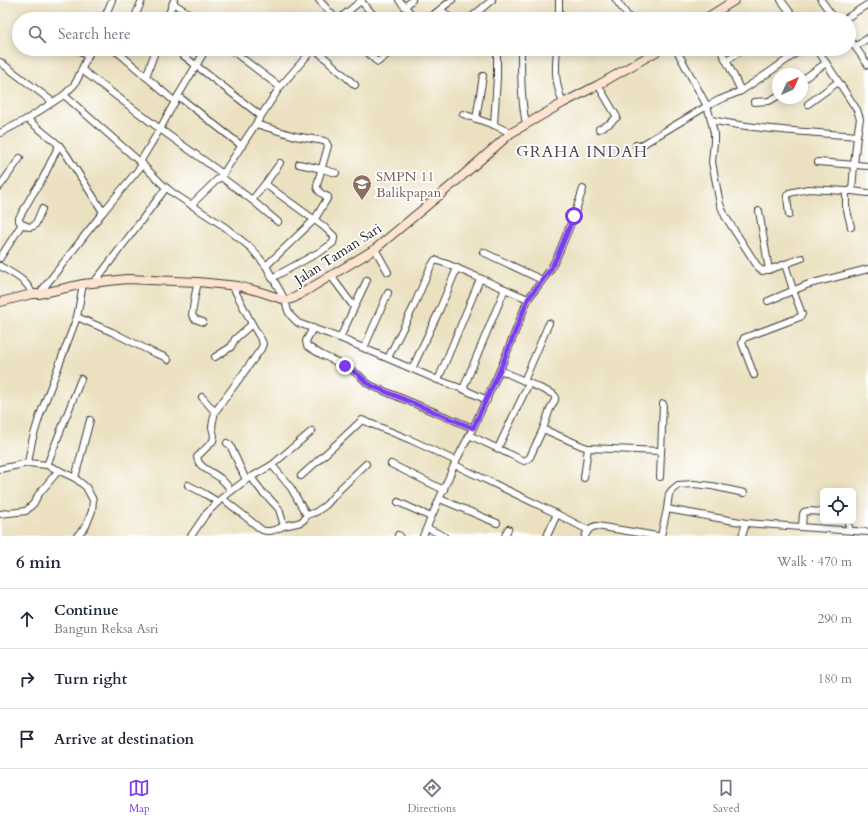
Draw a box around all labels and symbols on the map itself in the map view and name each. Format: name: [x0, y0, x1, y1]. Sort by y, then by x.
north arrow: [772, 68, 808, 104]
district label: GRAHA INDAH: [516, 141, 648, 163]
place label: SMPN 11 Balikpapan: [376, 167, 442, 202]
school or university icon: SMPN 11 Balikpapan: [351, 173, 373, 201]
route start: [565, 207, 583, 225]
street label: Jalan Taman Sari: [289, 219, 385, 290]
route end: [336, 357, 354, 375]

